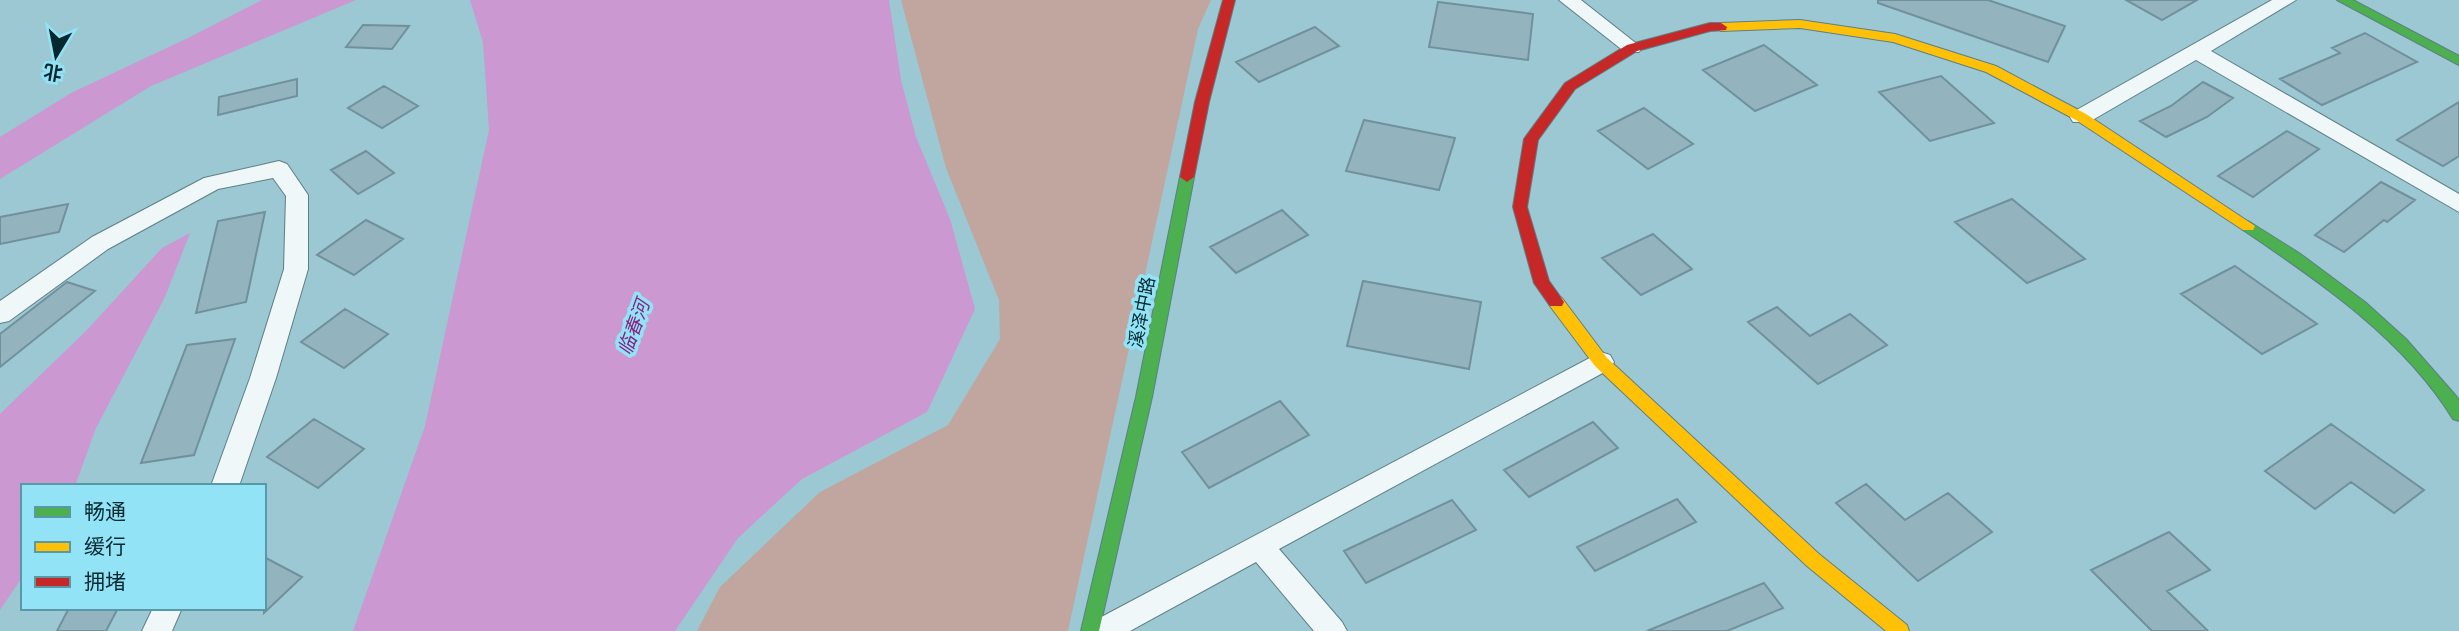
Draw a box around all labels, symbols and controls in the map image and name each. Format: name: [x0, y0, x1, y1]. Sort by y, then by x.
north arrow: [21, 21, 91, 91]
text: 北: [41, 59, 64, 87]
street label: 溪泽中路: [1122, 274, 1160, 350]
water label: 临春河: [612, 292, 656, 358]
legend: [21, 484, 266, 610]
text: 畅通: [84, 497, 126, 525]
text: 缓行: [84, 532, 126, 560]
text: 拥堵: [84, 567, 126, 595]

